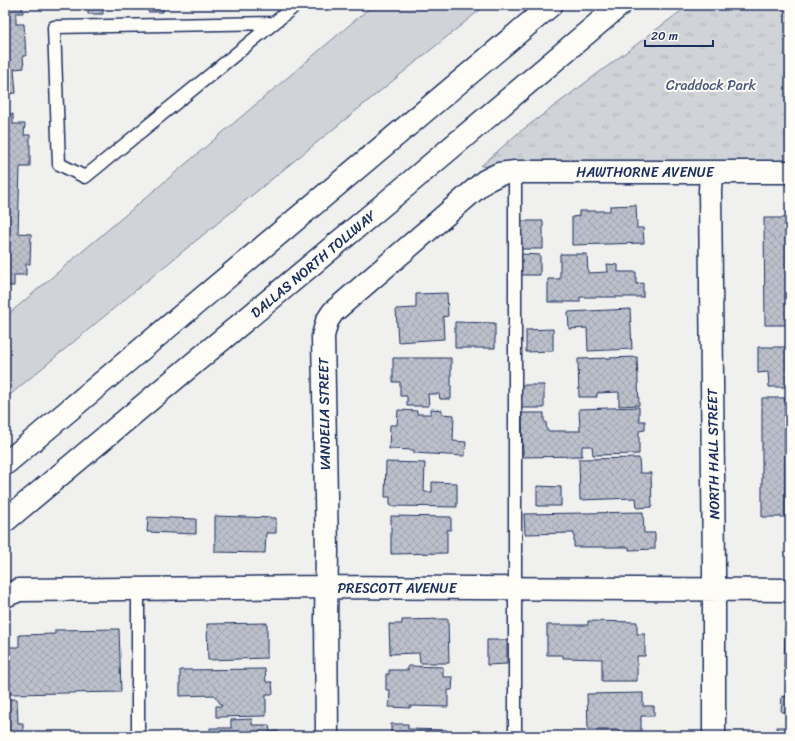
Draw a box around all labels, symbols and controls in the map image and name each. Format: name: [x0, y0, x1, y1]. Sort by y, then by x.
scale bar: [645, 22, 713, 48]
text: 20 m: [651, 25, 678, 47]
park label: Craddock Park: [666, 73, 757, 98]
street label: HAWTHORNE AVENUE: [576, 160, 715, 185]
street label: DALLAS NORTH TOLLWAY: [245, 203, 383, 325]
street label: VANDELIA STREET: [311, 356, 338, 470]
street label: NORTH HALL STREET: [700, 387, 727, 519]
street label: PRESCOTT AVENUE: [337, 576, 458, 601]

